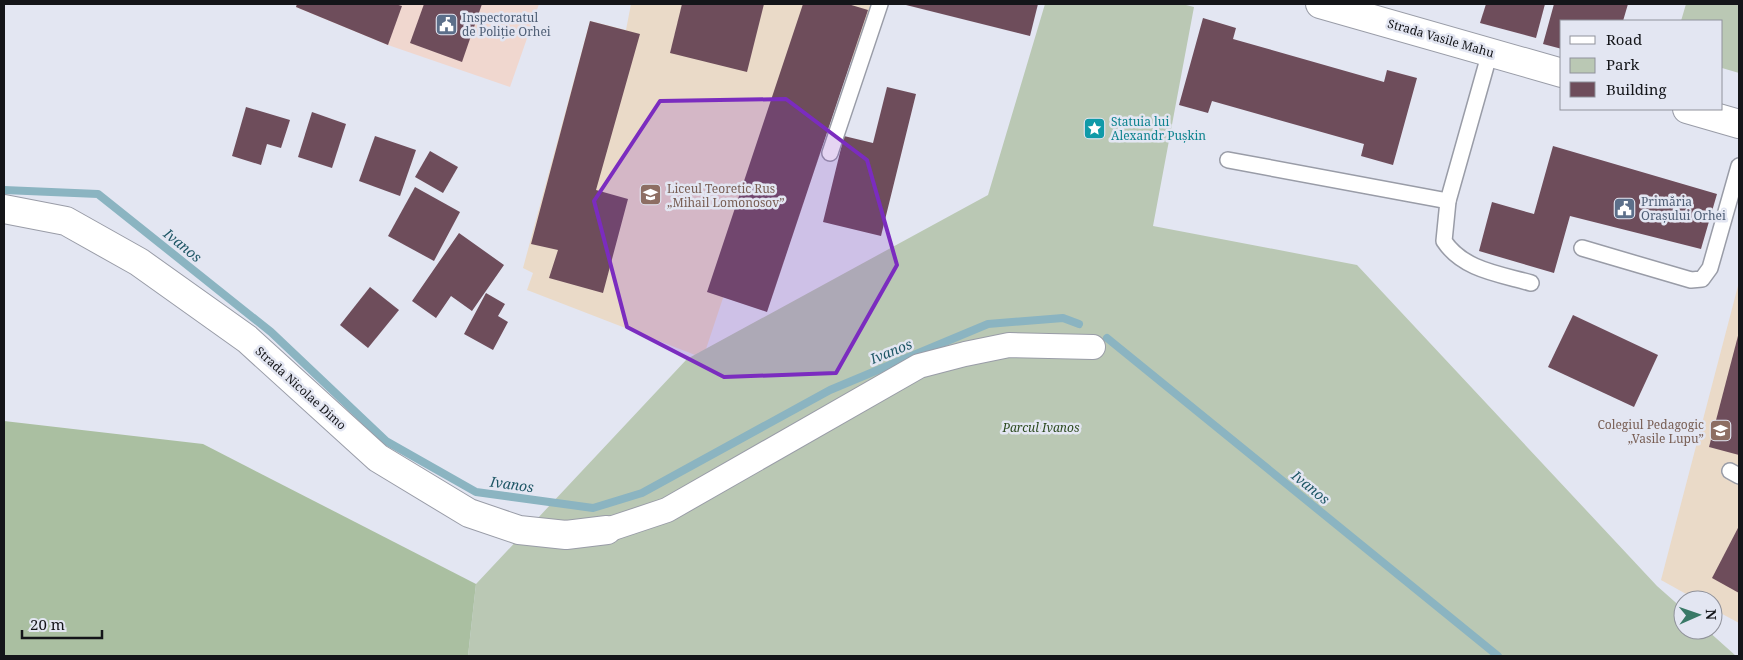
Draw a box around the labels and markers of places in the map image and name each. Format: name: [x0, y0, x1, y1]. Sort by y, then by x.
place label: Inspectoratul de Poliție Orhei: [462, 9, 551, 40]
public building icon: Inspectoratul de Poliție Orhei: [434, 12, 458, 36]
place label: Statuia lui Alexandr Pușkin: [1111, 113, 1206, 144]
place icon: Statuia lui Alexandr Pușkin: [1083, 116, 1107, 140]
place label: Liceul Teoretic Rus „Mihail Lomonosov”: [667, 180, 785, 211]
school or university icon: Liceul Teoretic Rus „Mihail Lomonosov”: [639, 183, 663, 207]
place label: Primăria Orașului Orhei: [1641, 193, 1726, 224]
public building icon: Primăria Orașului Orhei: [1613, 196, 1637, 220]
place label: Colegiul Pedagogic „Vasile Lupu”: [1597, 416, 1704, 447]
school or university icon: Colegiul Pedagogic „Vasile Lupu”: [1708, 419, 1732, 443]

